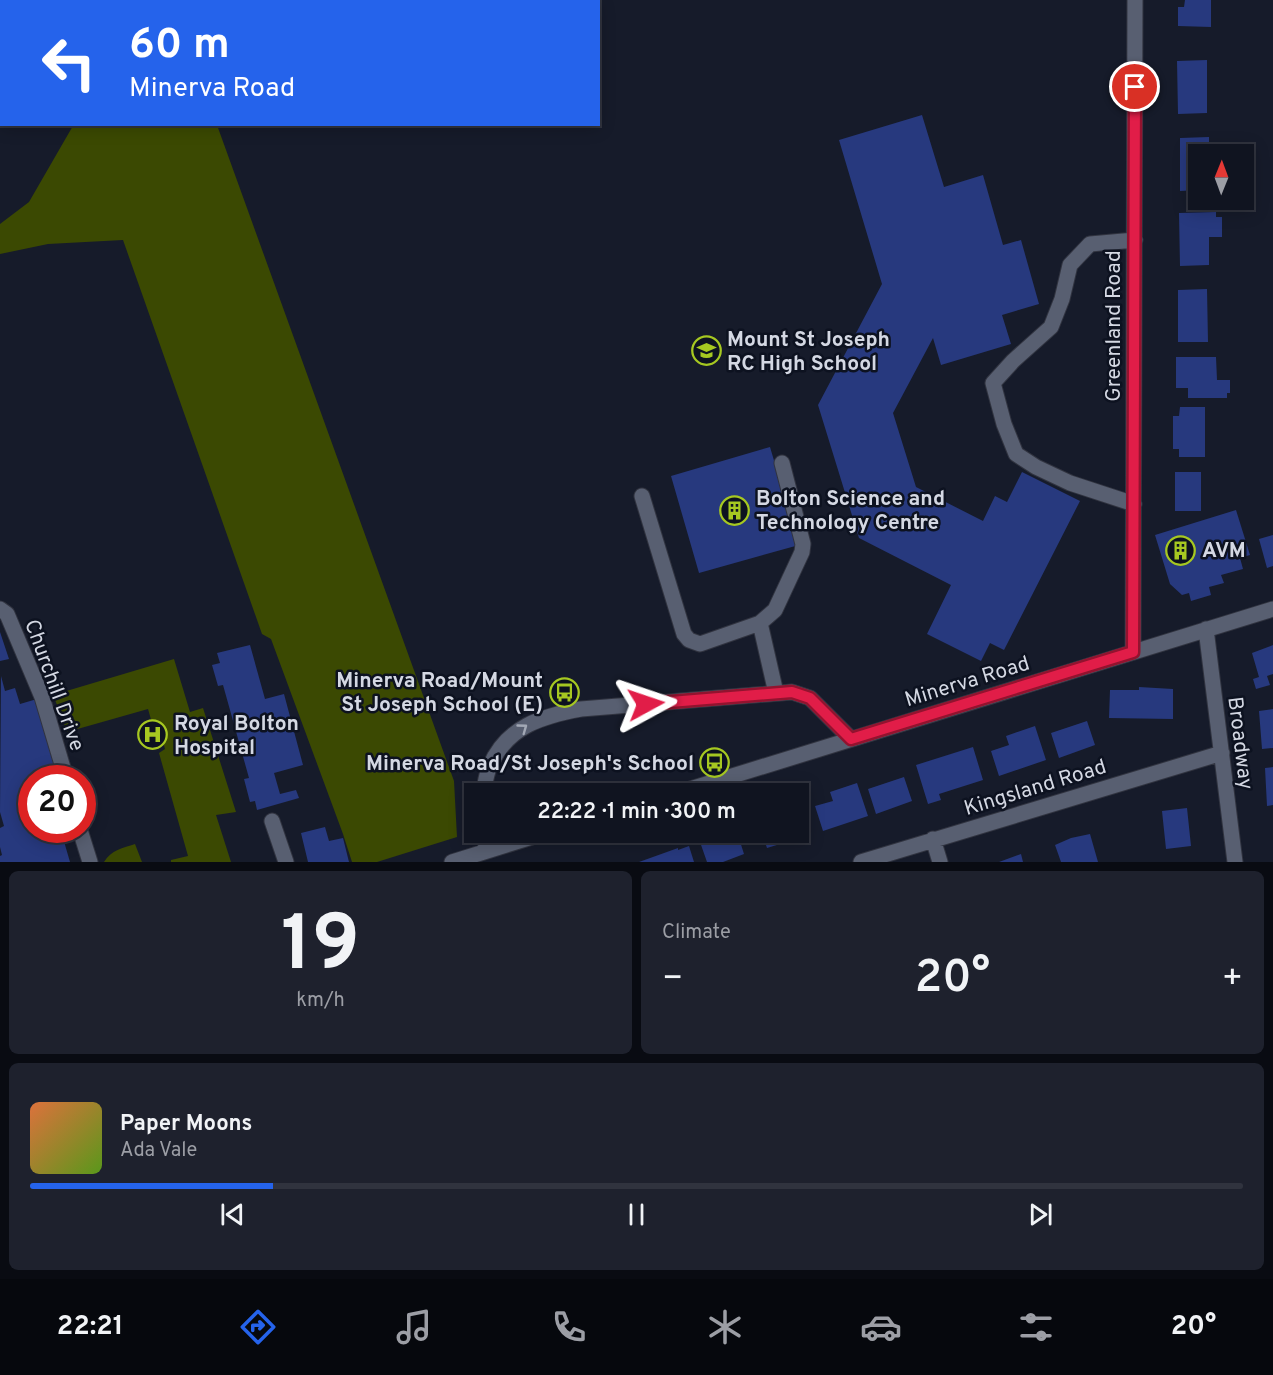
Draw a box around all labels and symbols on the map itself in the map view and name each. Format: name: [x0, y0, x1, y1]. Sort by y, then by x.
pin: [1109, 61, 1160, 112]
north arrow: [1188, 144, 1254, 210]
street label: Greenland Road: [1101, 250, 1128, 402]
place label: Mount St Joseph RC High School: [727, 327, 890, 378]
school or university icon: Mount St Joseph RC High School: [690, 335, 722, 367]
place label: Bolton Science and Technology Centre: [756, 486, 945, 537]
building icon: Bolton Science and Technology Centre: [719, 494, 751, 526]
building icon: AVM: [1165, 534, 1197, 566]
place label: AVM: [1202, 538, 1246, 565]
street label: Churchill Drive: [17, 616, 90, 755]
street label: Minerva Road: [902, 651, 1033, 714]
place label: Minerva Road/Mount St Joseph School (E): [336, 668, 543, 719]
position arrow: [614, 672, 678, 736]
bus stop icon: Minerva Road/Mount St Joseph School (E): [548, 676, 580, 708]
street label: Broadway: [1220, 695, 1259, 791]
place label: Royal Bolton Hospital: [174, 711, 299, 762]
hospital icon: Royal Bolton Hospital: [137, 719, 169, 751]
one-way arrow: [517, 724, 528, 735]
bus stop icon: Minerva Road/St Joseph's School: [699, 747, 731, 779]
place label: Minerva Road/St Joseph's School: [366, 751, 694, 778]
street label: Kingsland Road: [961, 754, 1110, 823]
speed limit sign: 20: [18, 765, 96, 843]

